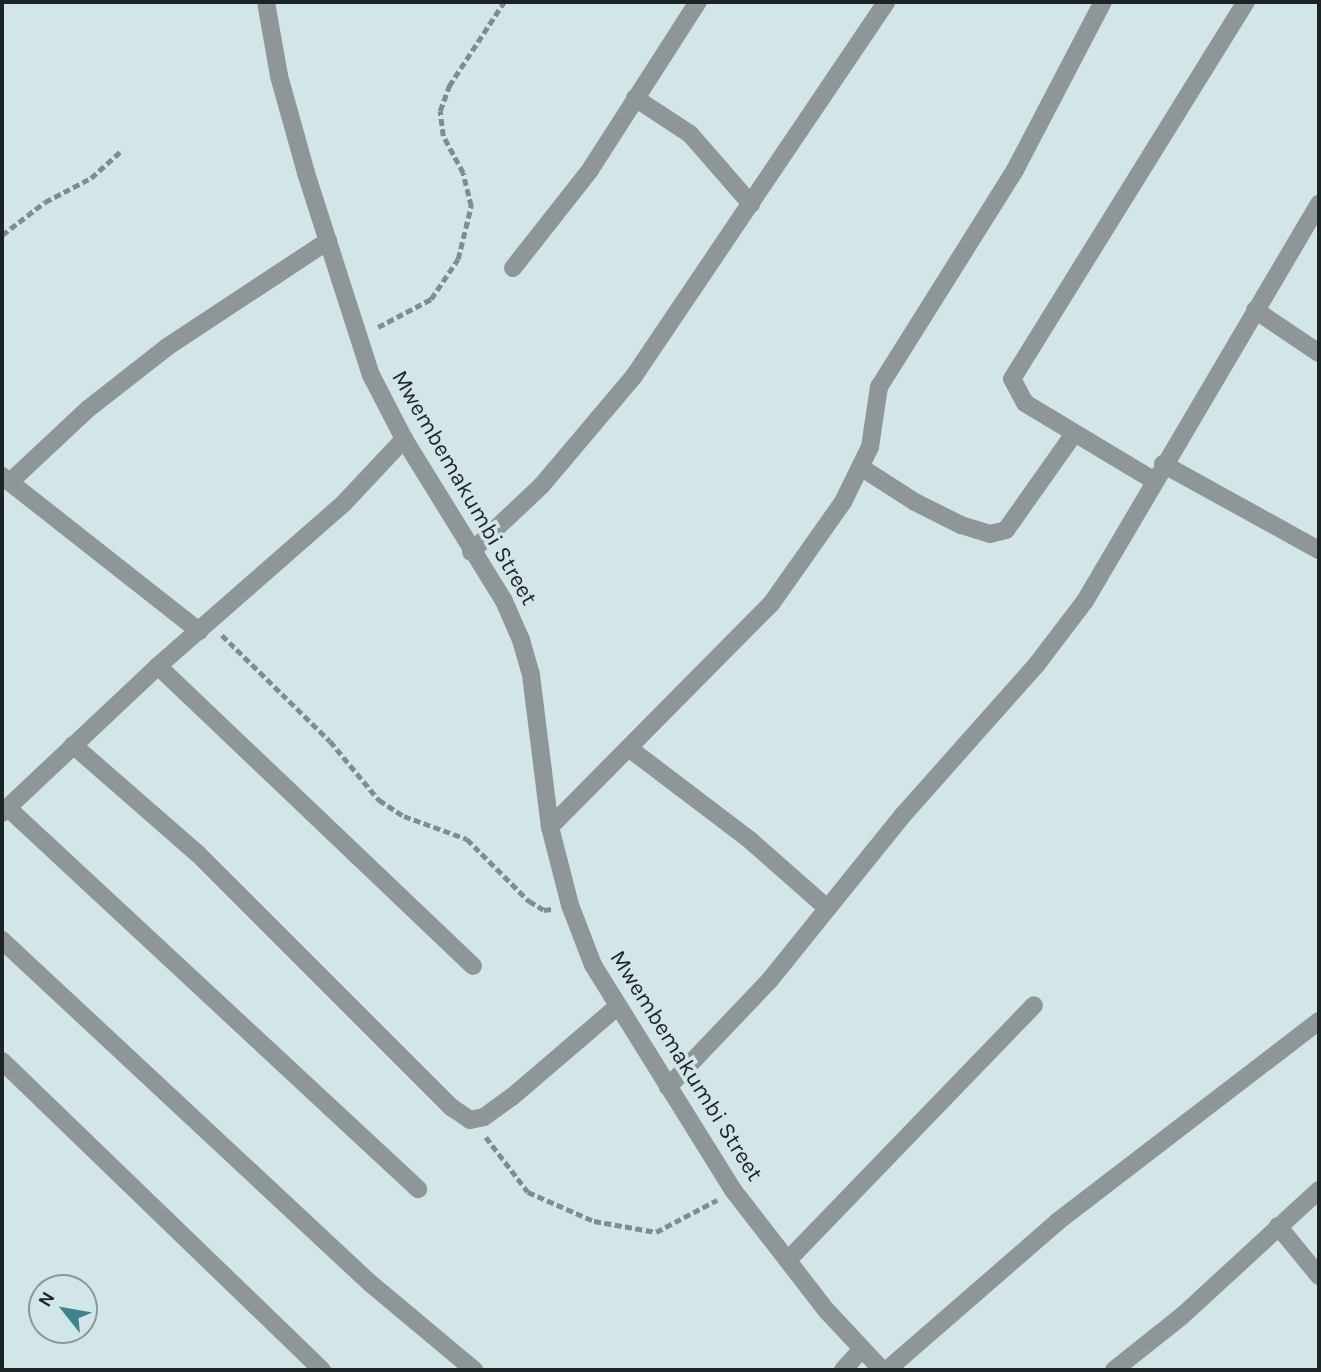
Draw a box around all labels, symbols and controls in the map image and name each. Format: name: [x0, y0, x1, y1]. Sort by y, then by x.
street label: Mwembemakumbi Street: [385, 366, 543, 610]
street label: Mwembemakumbi Street: [604, 946, 768, 1186]
north arrow: [28, 1274, 98, 1344]
text: N: [34, 1288, 60, 1311]

